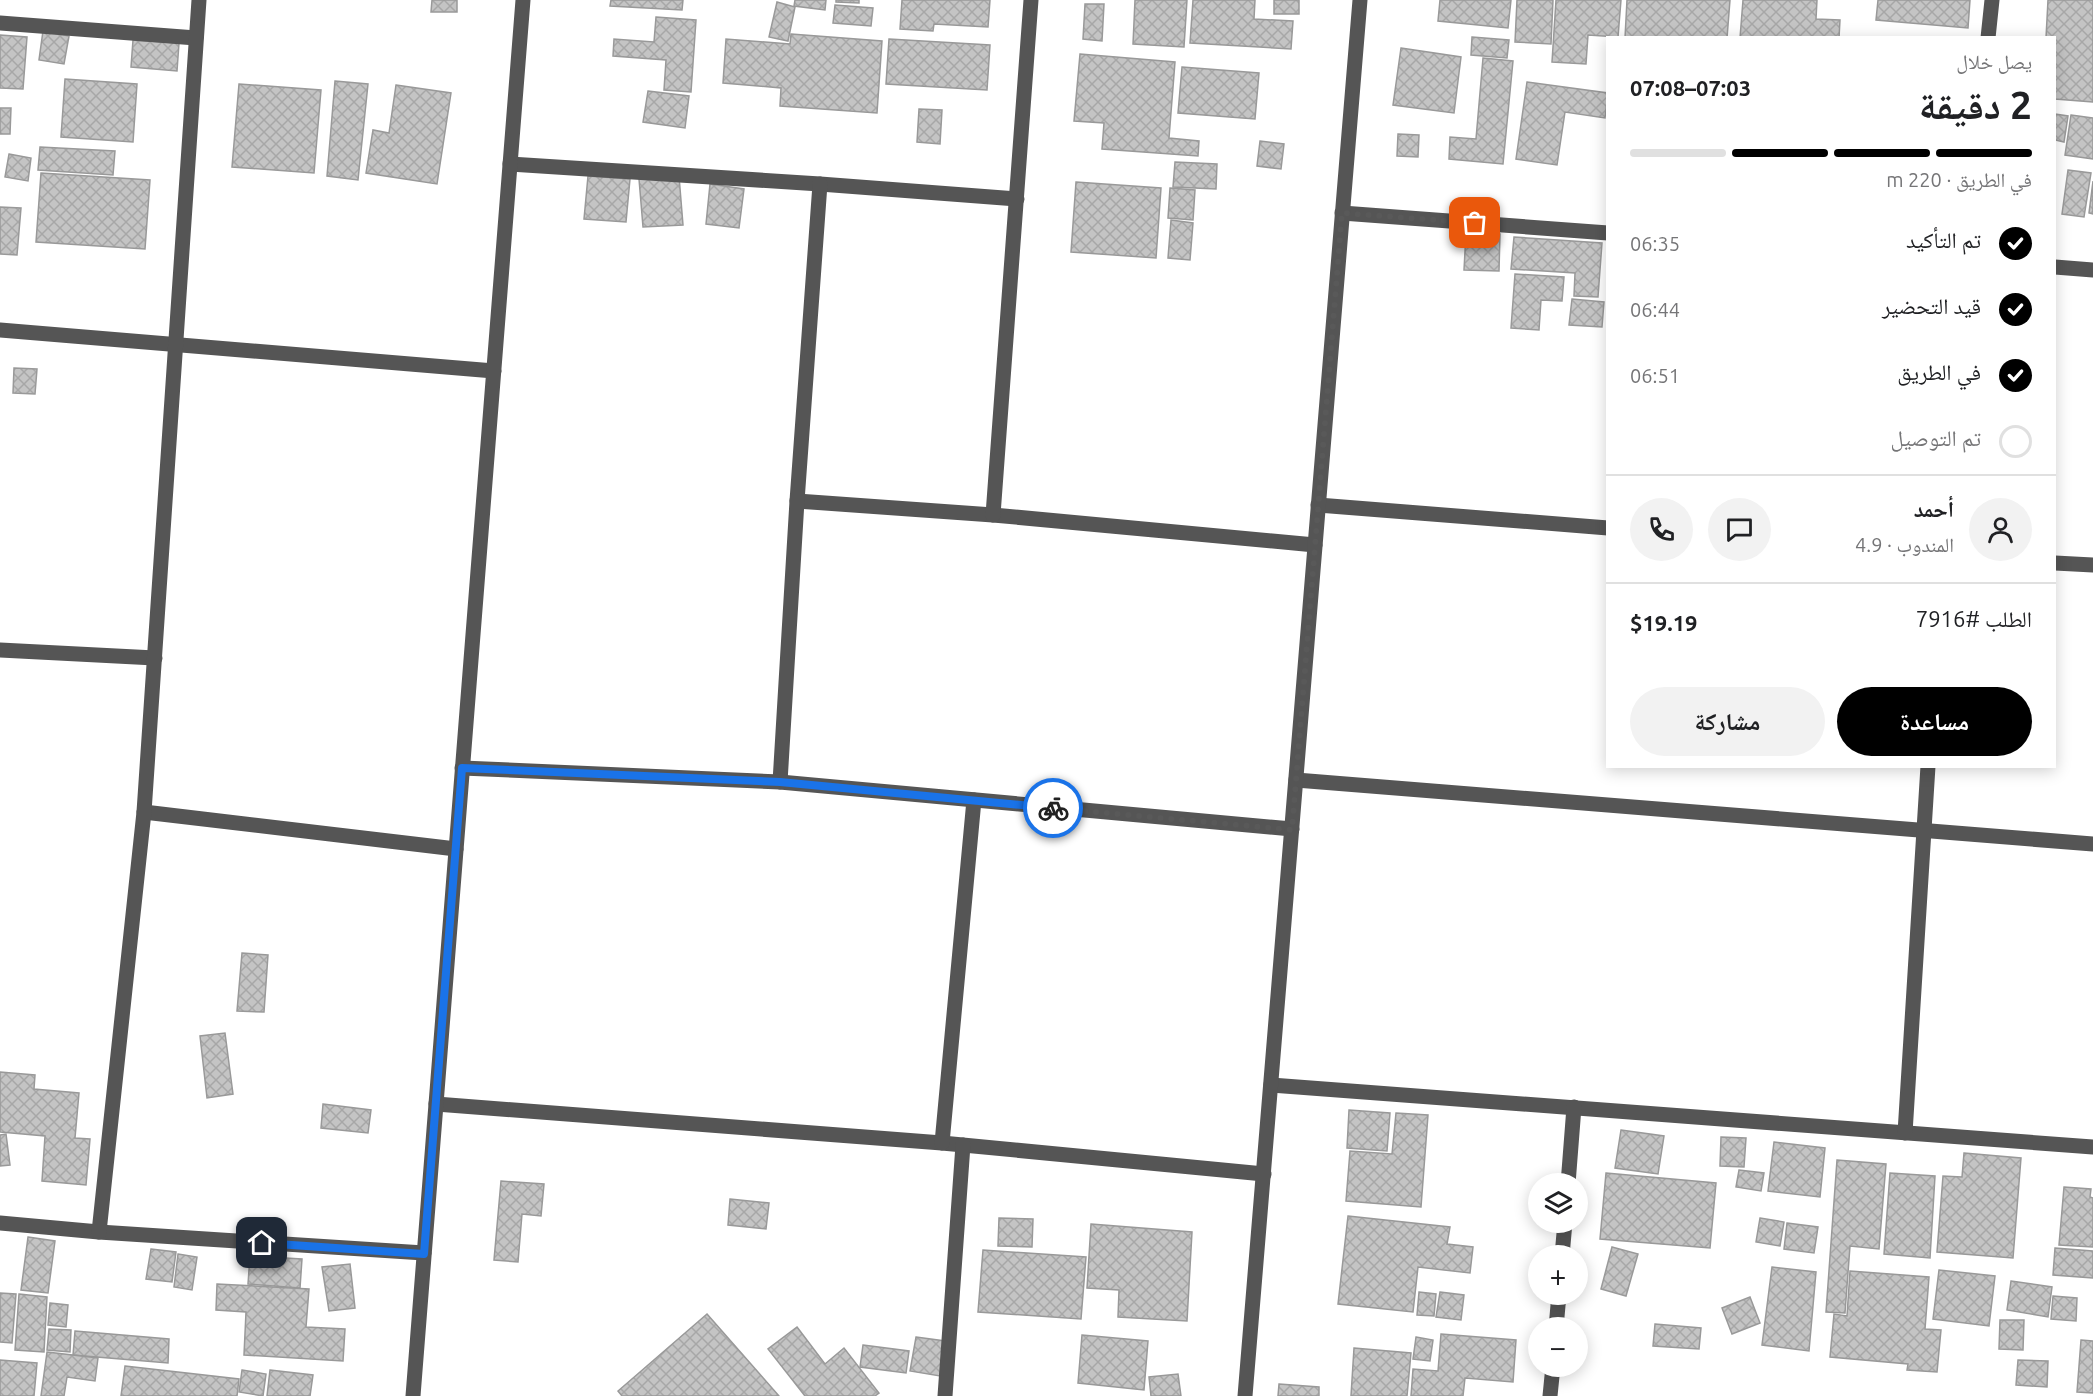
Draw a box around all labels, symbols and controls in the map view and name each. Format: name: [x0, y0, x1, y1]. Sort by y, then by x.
text: يصل خلال: [1956, 50, 2032, 73]
text: 07:03–07:08: [1630, 75, 1751, 100]
text: 2 دقيقة: [1919, 83, 2032, 126]
text: في الطريق · 220 m: [1886, 168, 2032, 191]
pin: [1449, 197, 1500, 248]
icon: bag: [1458, 206, 1491, 239]
text: تم التأكيد: [1906, 227, 1981, 252]
icon: check: [1999, 227, 2032, 260]
text: 06:35: [1630, 232, 1680, 255]
text: قيد التحضير: [1882, 293, 1981, 318]
icon: check: [1999, 293, 2032, 326]
text: 06:44: [1630, 298, 1680, 321]
text: في الطريق: [1897, 359, 1981, 384]
icon: check: [1999, 359, 2032, 392]
text: 06:51: [1630, 364, 1680, 387]
text: تم التوصيل: [1890, 425, 1981, 450]
text: أحمد: [1914, 496, 1954, 521]
button: phone: [1630, 498, 1693, 561]
button: chat: [1708, 498, 1771, 561]
button: person: [1969, 498, 2032, 561]
text: المندوب · 4.9: [1855, 533, 1954, 556]
text: الطلب #7916: [1916, 606, 2032, 631]
text: $19.19: [1630, 610, 1697, 635]
button: مشاركة: [1630, 687, 1825, 756]
button: مساعدة: [1837, 687, 2032, 756]
courier: [1023, 778, 1083, 838]
icon: bike: [1037, 792, 1070, 825]
map controls: [1528, 1173, 1588, 1377]
button: layers: [1528, 1173, 1588, 1233]
pin: [236, 1217, 287, 1268]
icon: home: [245, 1226, 278, 1259]
button: +: [1528, 1245, 1588, 1305]
button: −: [1528, 1317, 1588, 1377]

